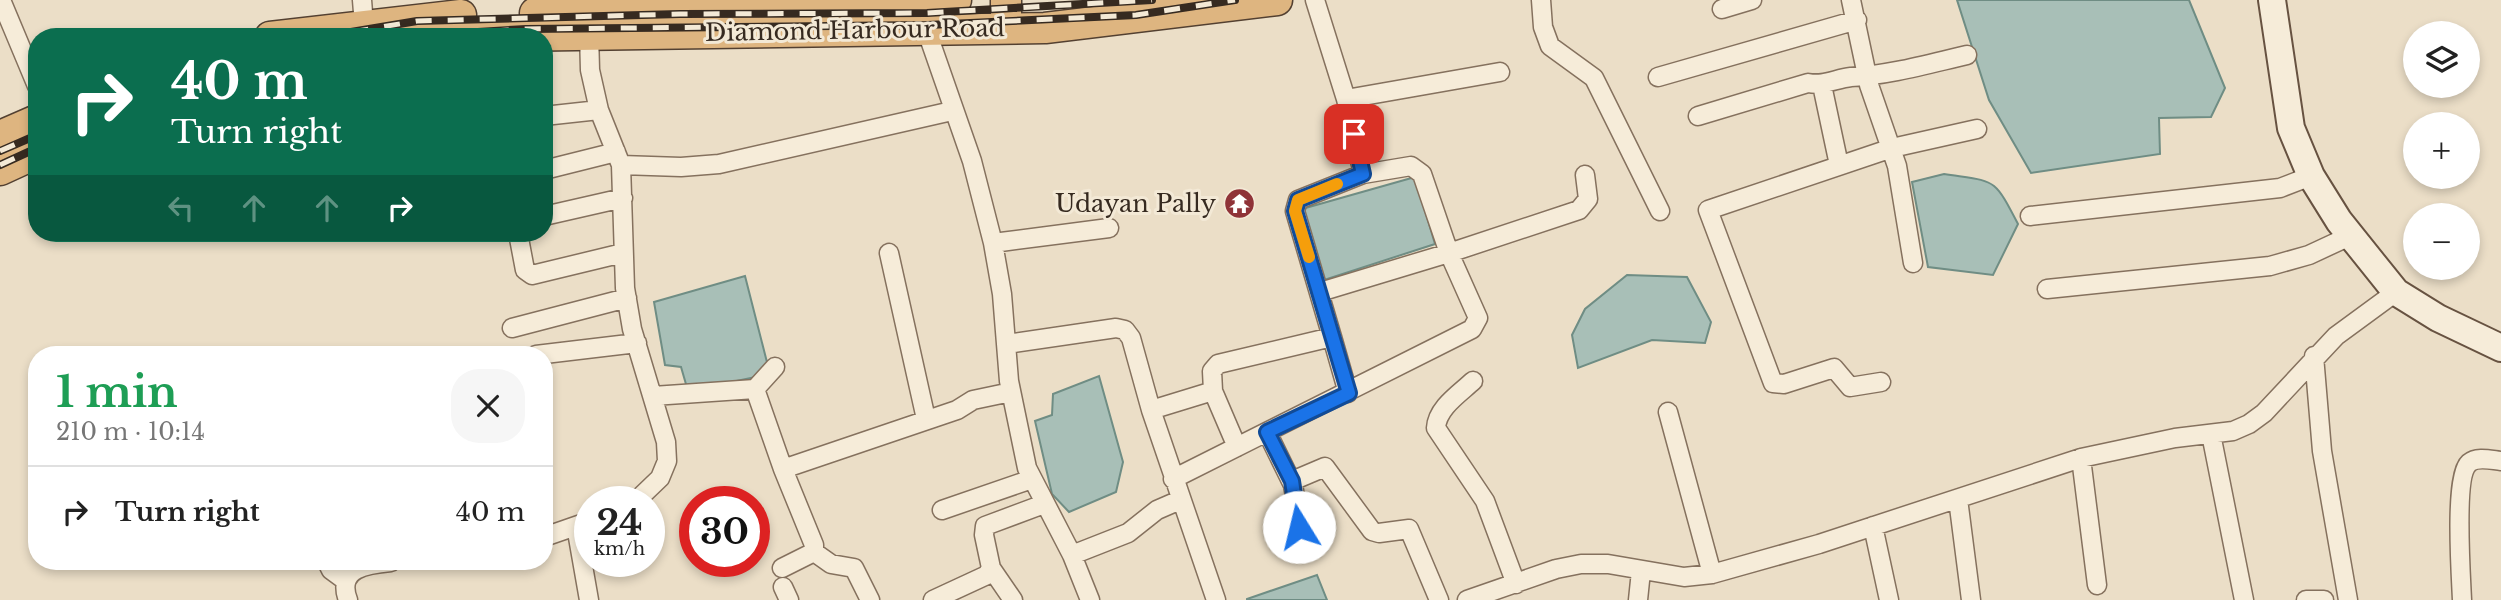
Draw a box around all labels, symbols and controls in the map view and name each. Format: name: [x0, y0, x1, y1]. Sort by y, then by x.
street label: Diamond Harbour Road: [705, 13, 1005, 47]
map controls: [2403, 21, 2480, 280]
button: layers: [2403, 21, 2480, 98]
text: 40 m: [171, 51, 308, 112]
icon: right: [56, 56, 147, 147]
pin: [1324, 104, 1384, 164]
text: Turn right: [171, 112, 342, 152]
button: +: [2403, 112, 2480, 189]
icon: arrive: [1335, 115, 1373, 153]
temple icon: Udayan Pally: [1222, 186, 1256, 220]
icon: left: [162, 189, 200, 227]
icon: ahead: [235, 189, 273, 227]
icon: ahead: [308, 189, 346, 227]
icon: right: [381, 189, 419, 227]
place label: Udayan Pally: [1055, 189, 1217, 218]
button: −: [2403, 203, 2480, 280]
text: 1 min: [56, 366, 178, 418]
button: close: [451, 369, 525, 443]
text: 210 m · 10:14: [56, 418, 205, 446]
speed limit sign: 30: [679, 486, 770, 577]
position arrow: [1262, 490, 1336, 564]
icon: right: [56, 493, 94, 531]
text: Turn right: [115, 496, 260, 528]
text: 40 m: [456, 496, 525, 528]
text: 24: [596, 501, 643, 544]
text: km/h: [594, 538, 645, 560]

